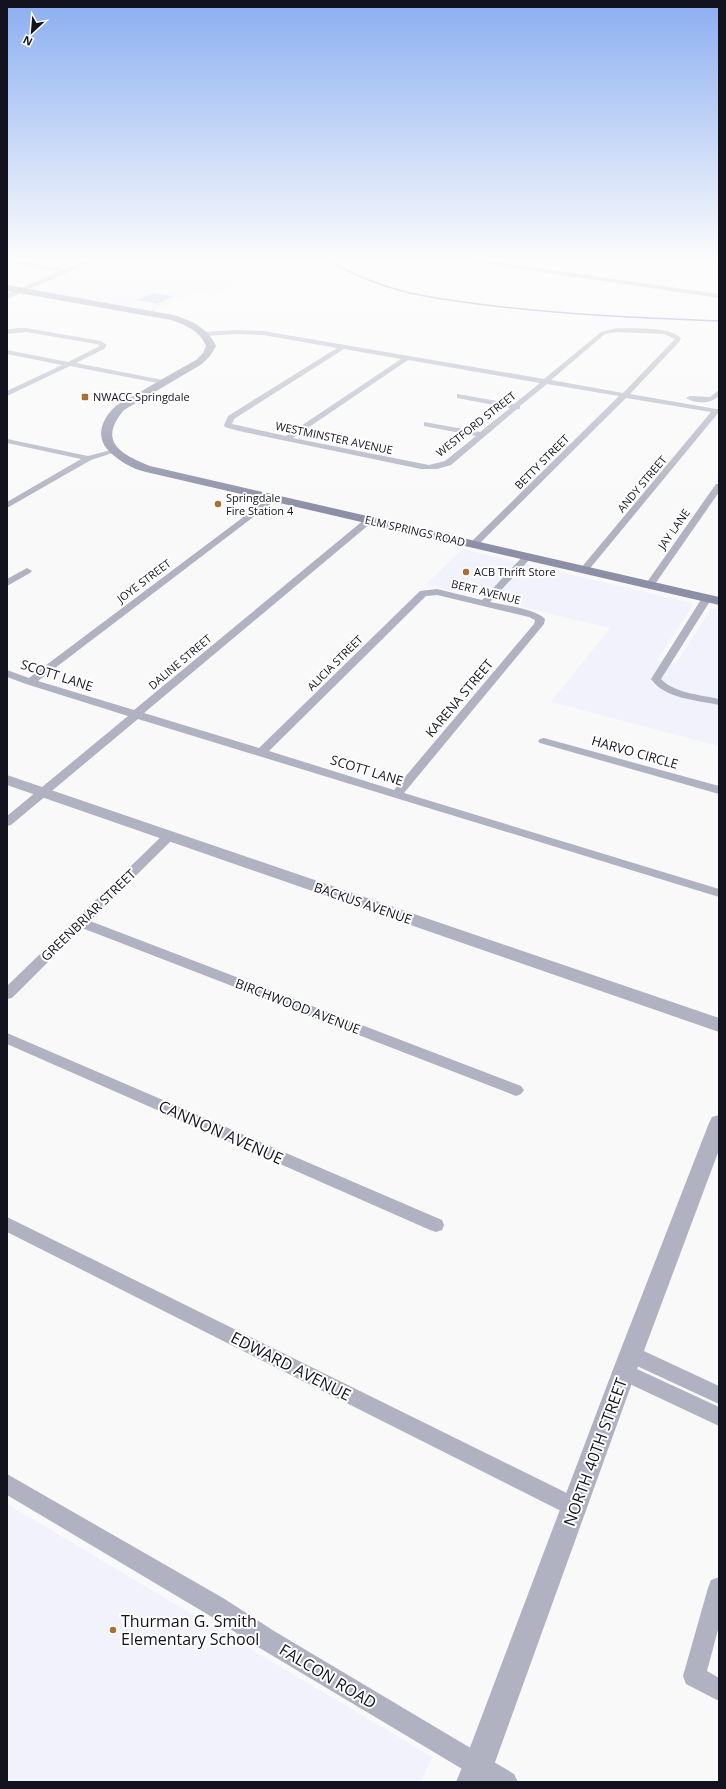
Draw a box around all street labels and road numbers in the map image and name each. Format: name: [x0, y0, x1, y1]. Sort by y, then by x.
street label: WESTFORD STREET: [433, 388, 519, 459]
street label: WESTMINSTER AVENUE: [274, 418, 394, 457]
street label: BETTY STREET: [511, 431, 572, 492]
street label: ANDY STREET: [614, 452, 670, 515]
street label: JAY LANE: [654, 506, 693, 553]
street label: ELM SPRINGS ROAD: [363, 512, 467, 549]
street label: JOYE STREET: [113, 555, 174, 606]
street label: BERT AVENUE: [450, 576, 522, 607]
street label: DALINE STREET: [145, 631, 214, 692]
street label: ALICIA STREET: [304, 632, 366, 694]
street label: SCOTT LANE: [18, 655, 96, 695]
street label: KARENA STREET: [421, 655, 498, 741]
street label: HARVO CIRCLE: [590, 731, 680, 773]
street label: SCOTT LANE: [328, 750, 406, 790]
street label: GREENBRIAR STREET: [37, 864, 140, 965]
street label: BACKUS AVENUE: [312, 878, 414, 928]
street label: BIRCHWOOD AVENUE: [233, 974, 363, 1038]
street label: CANNON AVENUE: [155, 1095, 287, 1169]
street label: EDWARD AVENUE: [227, 1326, 355, 1406]
street label: NORTH 40TH STREET: [558, 1375, 632, 1529]
street label: FALCON ROAD: [275, 1638, 381, 1714]

